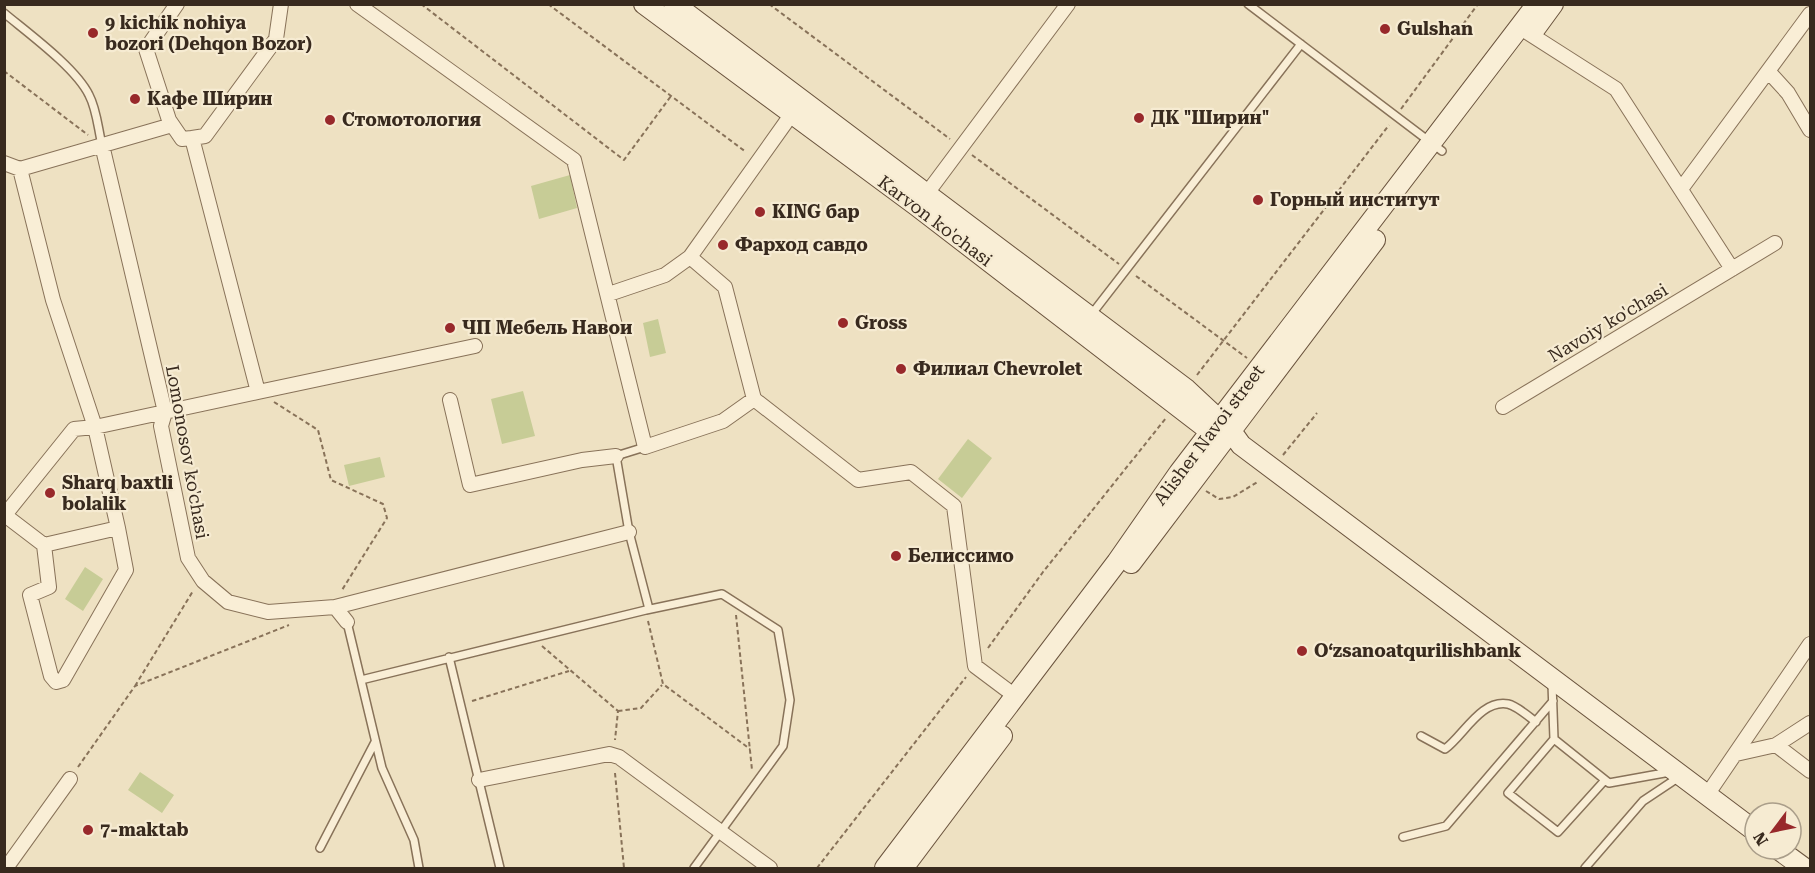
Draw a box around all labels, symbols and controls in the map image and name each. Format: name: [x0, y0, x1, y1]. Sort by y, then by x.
place label: 9 kichik nohiya bozori (Dehqon Bozor): [105, 12, 312, 54]
place label: Gulshan: [1397, 18, 1473, 39]
marker: Gulshan: [1378, 22, 1392, 36]
marker: 9 kichik nohiya bozori (Dehqon Bozor): [86, 26, 100, 40]
place label: Кафе Ширин: [147, 88, 273, 109]
marker: Кафе Ширин: [128, 92, 142, 106]
place label: ДК "Ширин": [1151, 107, 1269, 128]
place label: Стомотология: [342, 109, 481, 130]
marker: ДК "Ширин": [1132, 111, 1146, 125]
marker: Стомотология: [323, 113, 337, 127]
street label: Karvon ko'chasi: [874, 171, 997, 271]
place label: Горный институт: [1270, 189, 1440, 210]
marker: Горный институт: [1251, 193, 1265, 207]
place label: KING бар: [772, 201, 860, 222]
marker: KING бар: [753, 205, 767, 219]
place label: Фарход савдо: [735, 234, 868, 255]
marker: Фарход савдо: [716, 238, 730, 252]
street label: Navoiy ko'chasi: [1544, 279, 1671, 366]
place label: Gross: [855, 312, 907, 333]
marker: Gross: [836, 316, 850, 330]
place label: ЧП Мебель Навои: [462, 317, 632, 338]
marker: ЧП Мебель Навои: [443, 321, 457, 335]
place label: Филиал Chevrolet: [913, 358, 1082, 379]
street label: Alisher Navoi street: [1149, 360, 1268, 509]
marker: Филиал Chevrolet: [894, 362, 908, 376]
street label: Lomonosov ko'chasi: [162, 363, 213, 541]
place label: Sharq baxtli bolalik: [62, 472, 173, 514]
marker: Sharq baxtli bolalik: [43, 486, 57, 500]
place label: Белиссимо: [908, 545, 1014, 566]
marker: Белиссимо: [889, 549, 903, 563]
place label: Oʻzsanoatqurilishbank: [1314, 640, 1522, 661]
marker: Oʻzsanoatqurilishbank: [1295, 644, 1309, 658]
north arrow: [1743, 801, 1803, 861]
place label: 7-maktab: [100, 819, 189, 840]
marker: 7-maktab: [81, 823, 95, 837]
text: N: [1749, 828, 1772, 849]

